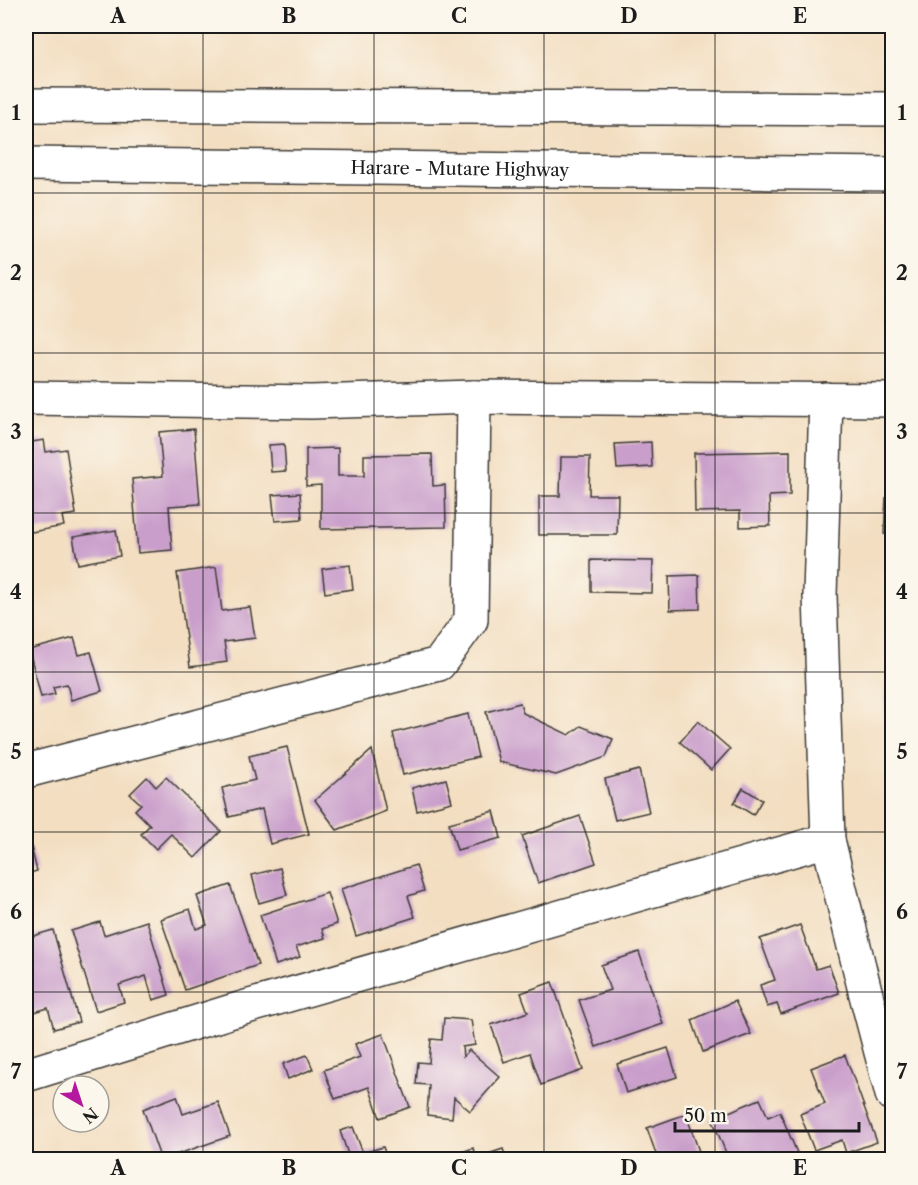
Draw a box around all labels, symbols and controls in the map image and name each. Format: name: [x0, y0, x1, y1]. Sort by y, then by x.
text: A: [109, 4, 126, 28]
text: B: [282, 4, 297, 28]
text: C: [451, 4, 467, 28]
text: D: [620, 4, 638, 28]
text: E: [793, 4, 807, 28]
text: 1: [12, 101, 21, 125]
text: 1: [898, 101, 907, 125]
street label: Harare - Mutare Highway: [350, 157, 571, 181]
text: 2: [10, 261, 22, 285]
text: 2: [896, 261, 908, 285]
text: 3: [10, 420, 22, 444]
text: 3: [896, 420, 908, 444]
text: 4: [10, 580, 22, 604]
text: 4: [896, 580, 908, 604]
text: 5: [10, 740, 22, 764]
text: 5: [896, 740, 908, 764]
text: 6: [10, 900, 22, 924]
text: 6: [896, 900, 908, 924]
text: 7: [11, 1060, 22, 1084]
text: 7: [897, 1060, 908, 1084]
north arrow: [51, 1074, 111, 1134]
scale bar: [675, 1095, 860, 1133]
text: N: [79, 1104, 102, 1128]
text: 50 m: [684, 1105, 727, 1127]
text: A: [109, 1156, 126, 1180]
text: B: [282, 1156, 297, 1180]
text: C: [451, 1156, 467, 1180]
text: D: [620, 1156, 638, 1180]
text: E: [793, 1156, 807, 1180]

